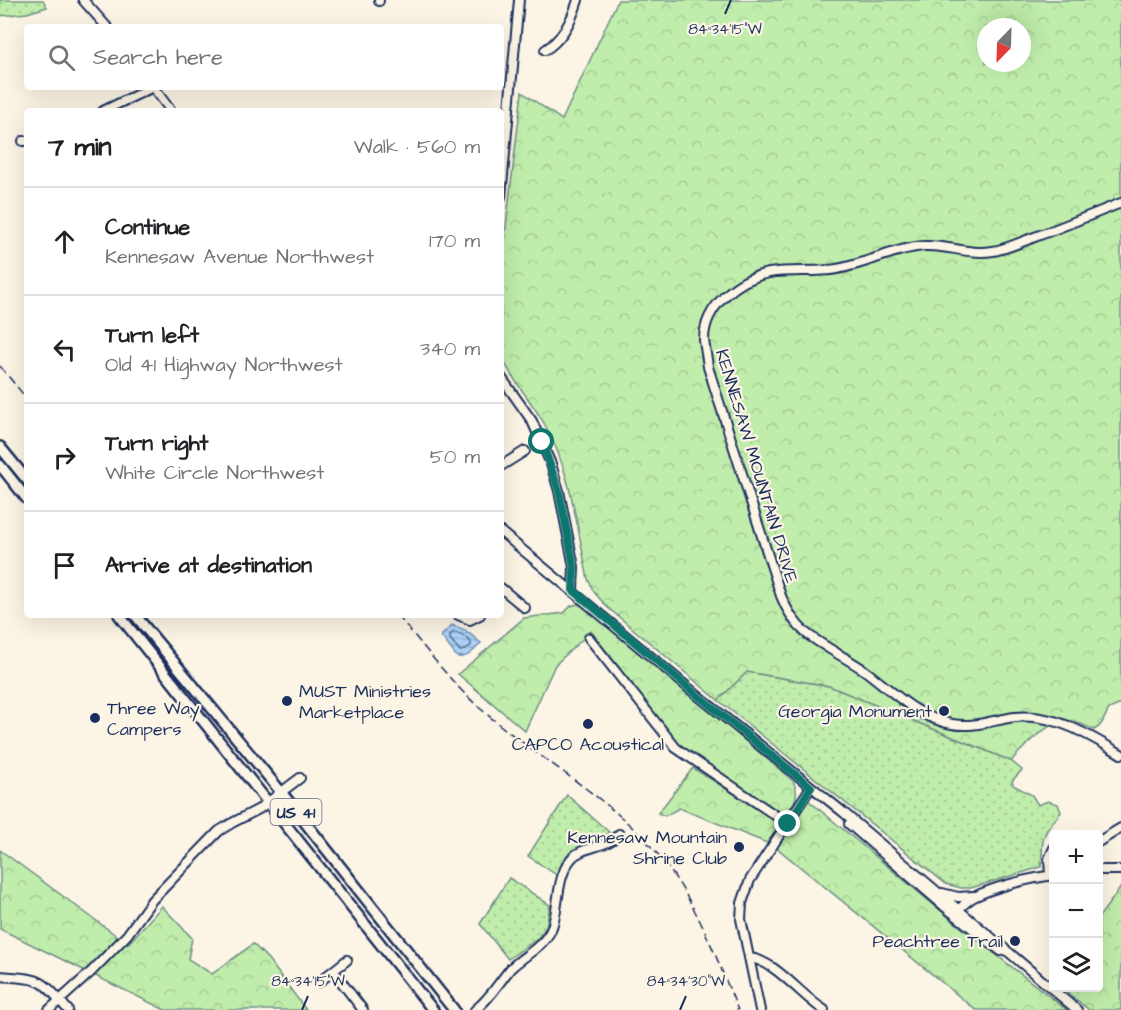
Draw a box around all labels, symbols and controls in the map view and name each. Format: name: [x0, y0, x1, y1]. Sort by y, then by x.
north arrow: [977, 18, 1031, 72]
text: 84°34'15"W: [688, 19, 762, 40]
search box: [24, 24, 504, 90]
icon: search: [45, 41, 78, 74]
text: Search here: [93, 42, 223, 73]
text: 7 min: [48, 129, 112, 165]
text: Walk · 560 m: [354, 133, 480, 161]
text: Continue: [105, 212, 190, 243]
icon: ahead: [48, 225, 81, 258]
text: 170 m: [429, 227, 480, 255]
text: Kennesaw Avenue Northwest: [105, 243, 374, 271]
text: Turn left: [105, 320, 199, 351]
icon: left: [48, 333, 81, 366]
text: 340 m: [420, 335, 480, 363]
street label: KENNESAW MOUNTAIN DRIVE: [709, 346, 804, 587]
text: Old 41 Highway Northwest: [105, 351, 343, 379]
text: Turn right: [105, 428, 208, 459]
route start: [528, 428, 554, 454]
icon: right: [48, 441, 81, 474]
text: 50 m: [430, 443, 480, 471]
text: White Circle Northwest: [105, 459, 324, 487]
icon: arrive: [48, 549, 81, 582]
text: Arrive at destination: [105, 550, 312, 581]
place label: MUST Ministries Marketplace: [299, 679, 431, 725]
marker: MUST Ministries Marketplace: [280, 694, 294, 708]
place label: Three Way Campers: [107, 696, 200, 742]
place label: Georgia Monument: [778, 699, 933, 725]
marker: Georgia Monument: [937, 704, 951, 718]
marker: Three Way Campers: [88, 711, 102, 725]
marker: CAPCO Acoustical: [581, 717, 595, 731]
place label: CAPCO Acoustical: [512, 732, 664, 757]
road number: US 41: [270, 799, 322, 825]
route end: [774, 810, 800, 836]
place label: Kennesaw Mountain Shrine Club: [567, 825, 727, 871]
map controls: [1049, 830, 1103, 992]
button: +: [1049, 830, 1103, 884]
marker: Kennesaw Mountain Shrine Club: [732, 840, 746, 854]
button: −: [1049, 884, 1103, 938]
place label: Peachtree Trail: [873, 929, 1003, 954]
marker: Peachtree Trail: [1008, 934, 1022, 948]
button: layers: [1049, 938, 1103, 992]
text: 84°34'15"W: [271, 971, 345, 992]
text: 84°34'30"W: [647, 971, 725, 992]

